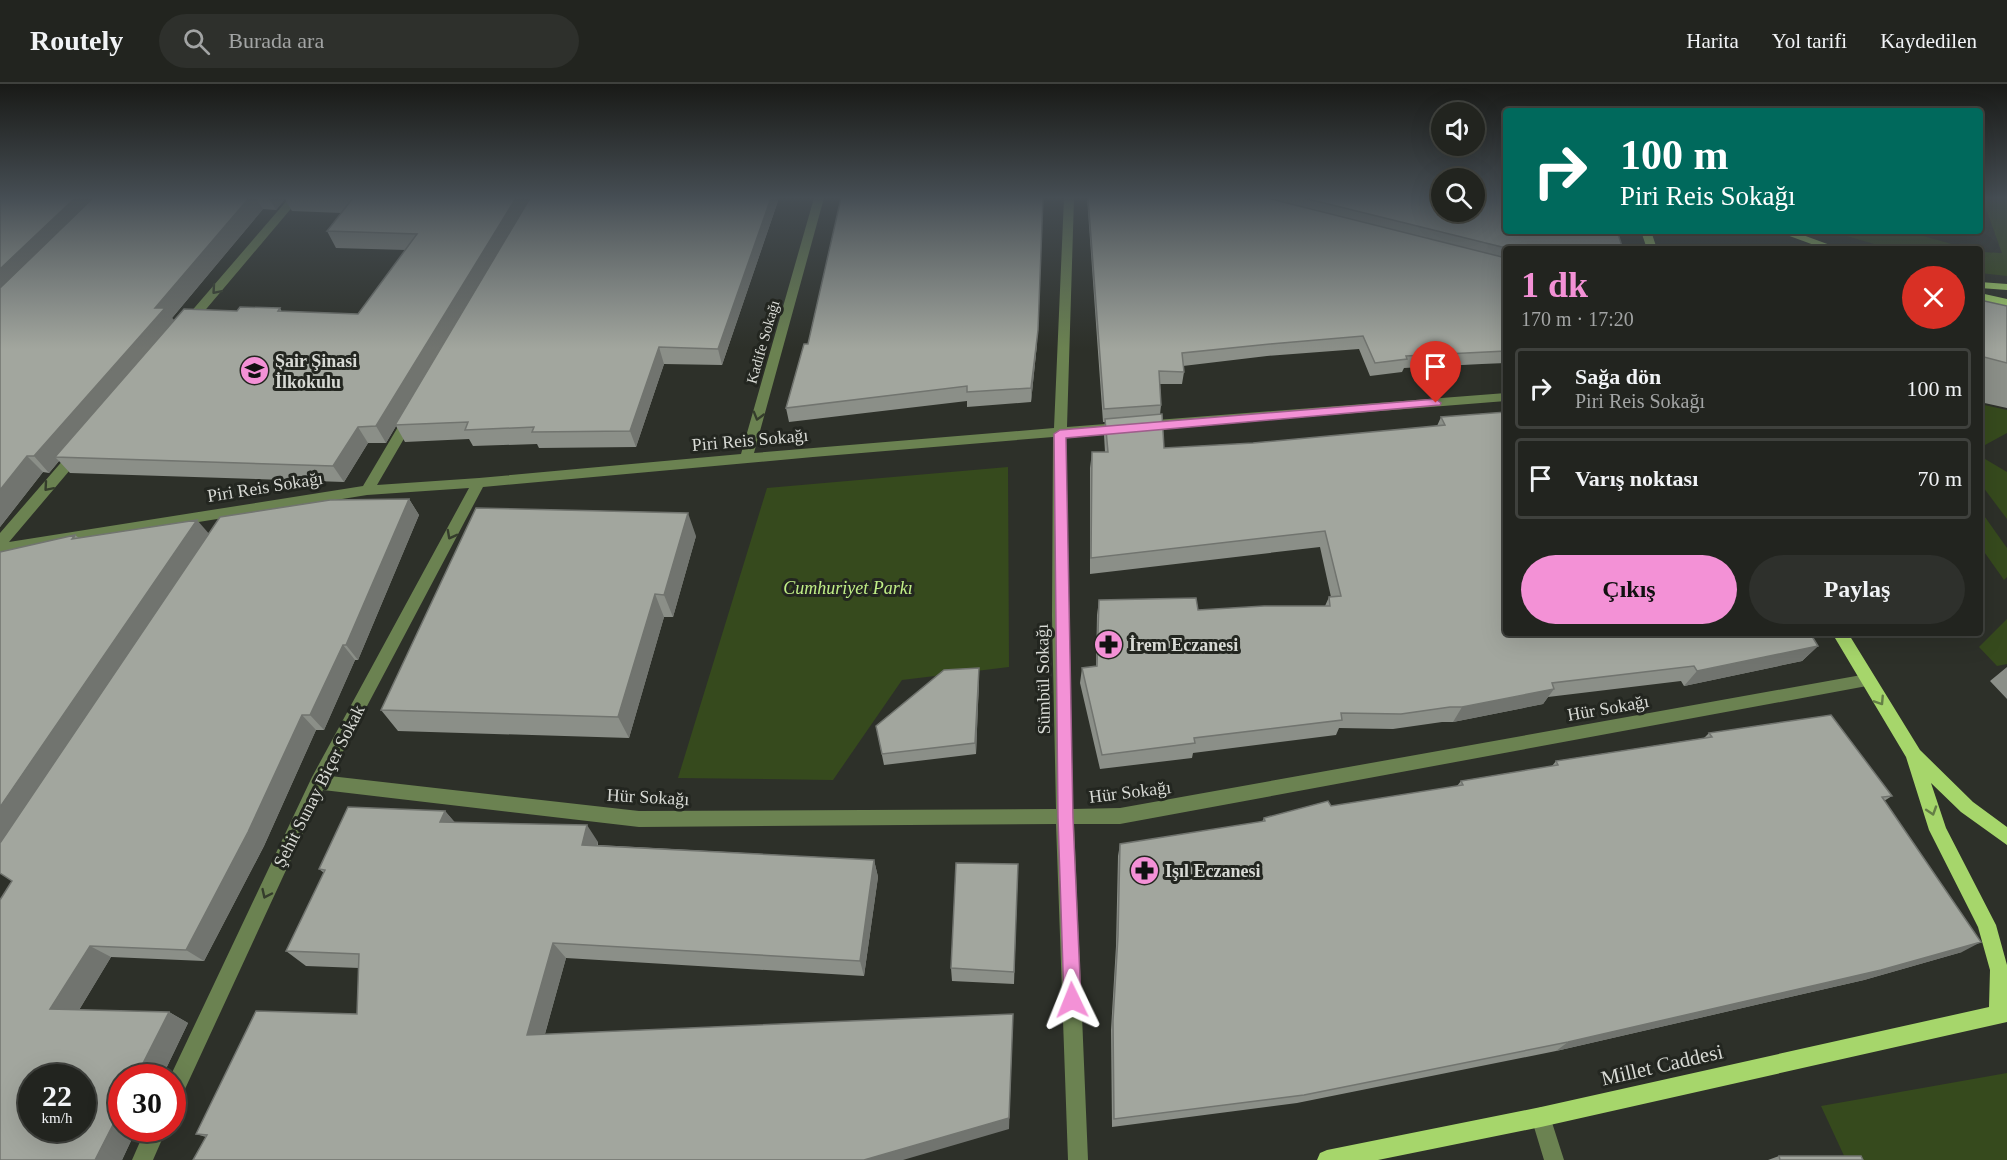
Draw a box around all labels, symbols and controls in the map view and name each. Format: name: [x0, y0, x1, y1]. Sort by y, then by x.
search box: [159, 14, 579, 68]
text: Routely: [30, 25, 123, 56]
icon: search: [180, 25, 213, 58]
text: Burada ara: [228, 28, 324, 53]
text: Harita: [1686, 29, 1739, 53]
text: Yol tarifi: [1772, 29, 1847, 53]
text: Kaydedilen: [1880, 29, 1977, 53]
map controls: [1431, 102, 1485, 222]
button: sound: [1431, 102, 1485, 156]
icon: right: [1521, 132, 1599, 210]
text: 100 m: [1620, 132, 1729, 178]
button: search: [1431, 168, 1485, 222]
text: Piri Reis Sokağı: [1620, 181, 1796, 211]
text: 1 dk: [1521, 265, 1588, 305]
button: close: [1902, 266, 1965, 329]
one-way arrow: [212, 283, 223, 294]
street label: Kadife Sokağı: [743, 298, 783, 386]
text: 170 m · 17:20: [1521, 308, 1634, 330]
pin: [1410, 341, 1461, 403]
icon: arrive: [1419, 350, 1452, 383]
place label: Şair Şinasi İlkokulu: [275, 351, 357, 392]
school or university icon: Şair Şinasi İlkokulu: [238, 355, 270, 387]
text: Sağa dön: [1575, 364, 1661, 389]
icon: right: [1524, 372, 1557, 405]
text: 100 m: [1906, 376, 1962, 401]
text: Piri Reis Sokağı: [1575, 390, 1705, 412]
one-way arrow: [753, 410, 765, 421]
street label: Piri Reis Sokağı: [691, 425, 809, 455]
icon: arrive: [1524, 462, 1557, 495]
text: Varış noktası: [1575, 466, 1698, 491]
text: 70 m: [1917, 466, 1962, 491]
street label: Piri Reis Sokağı: [206, 468, 324, 506]
one-way arrow: [44, 480, 55, 491]
one-way arrow: [447, 528, 458, 539]
button: Çıkış: [1521, 555, 1737, 624]
button: Paylaş: [1749, 555, 1965, 624]
park label: Cumhuriyet Parkı: [783, 578, 913, 598]
street label: Sümbül Sokağı: [1032, 624, 1054, 734]
pharmacy icon: İrem Eczanesi: [1092, 629, 1124, 661]
place label: İrem Eczanesi: [1129, 635, 1238, 655]
street label: Hür Sokağı: [1566, 691, 1650, 725]
one-way arrow: [1873, 695, 1884, 706]
street label: Şehit Sunay Biçer Sokak: [269, 701, 369, 871]
street label: Hür Sokağı: [1088, 777, 1172, 807]
street label: Hür Sokağı: [606, 785, 690, 809]
one-way arrow: [1925, 805, 1937, 816]
pharmacy icon: Işıl Eczanesi: [1128, 855, 1160, 887]
place label: Işıl Eczanesi: [1165, 861, 1261, 881]
one-way arrow: [261, 888, 273, 899]
position arrow: [1040, 968, 1104, 1032]
street label: Millet Caddesi: [1599, 1039, 1725, 1091]
speed limit sign: 30: [108, 1064, 186, 1142]
text: 22: [42, 1079, 72, 1112]
text: km/h: [42, 1110, 72, 1126]

